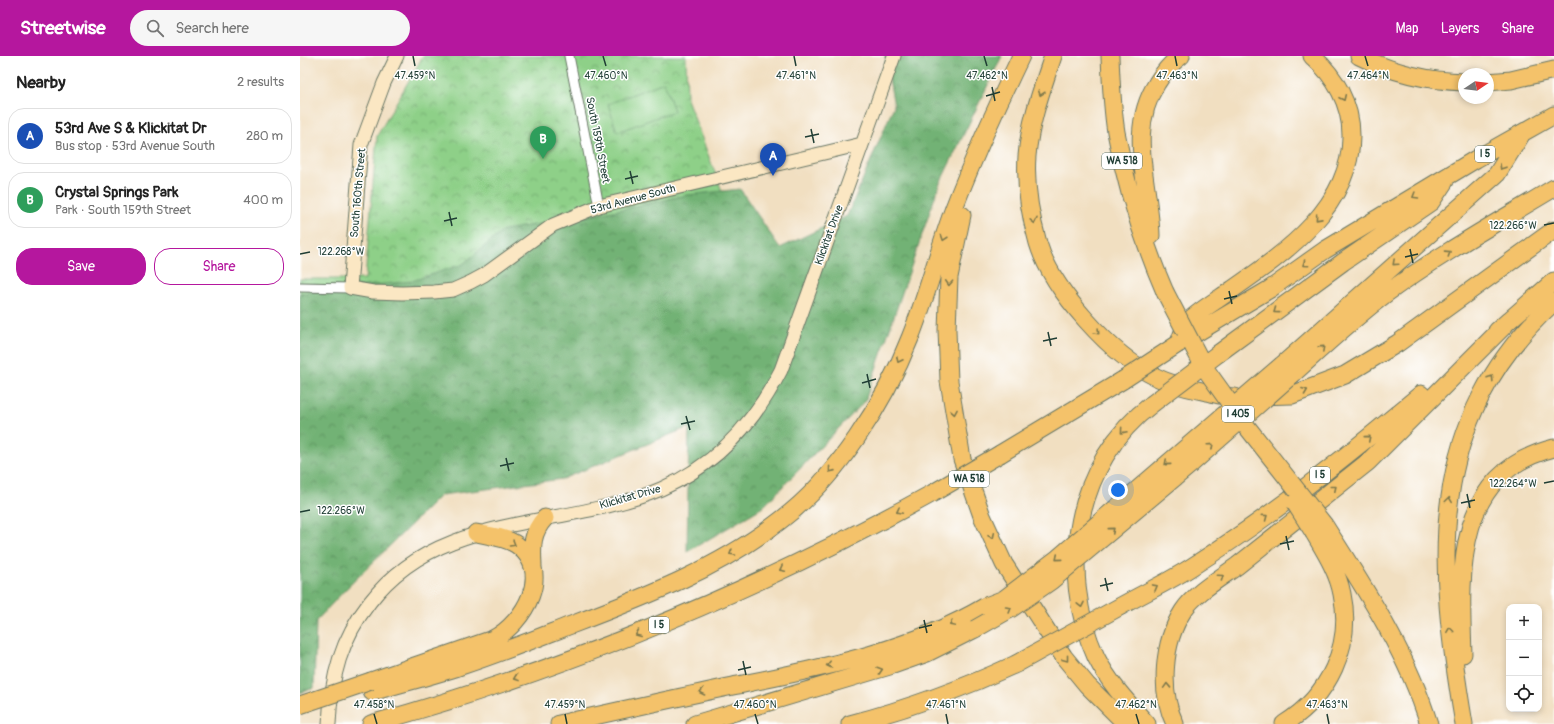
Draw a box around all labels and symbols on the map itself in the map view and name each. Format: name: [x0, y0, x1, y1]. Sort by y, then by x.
north arrow: [1458, 68, 1494, 104]
text: 47.459°N: [395, 70, 436, 82]
text: 47.460°N: [585, 70, 628, 82]
text: 47.461°N: [776, 70, 816, 82]
text: 47.462°N: [966, 70, 1008, 82]
text: 47.463°N: [1156, 70, 1198, 82]
text: 47.464°N: [1347, 70, 1389, 82]
one-way arrow: [1037, 89, 1045, 96]
one-way arrow: [1338, 94, 1346, 101]
street label: South 159th Street: [583, 96, 613, 185]
pin: B: [530, 126, 556, 159]
pin: A: [760, 143, 786, 176]
road number: I 5: [1475, 146, 1495, 162]
street label: South 160th Street: [348, 147, 368, 238]
road number: WA 518: [1102, 153, 1142, 169]
one-way arrow: [1499, 162, 1506, 169]
street label: 53rd Avenue South: [589, 181, 677, 217]
one-way arrow: [1412, 192, 1419, 199]
street label: Klickitat Drive: [812, 203, 846, 267]
one-way arrow: [1315, 213, 1322, 221]
one-way arrow: [1029, 218, 1037, 224]
text: 122.266°W: [1489, 220, 1537, 232]
one-way arrow: [940, 235, 949, 242]
text: 122.268°W: [318, 246, 365, 258]
one-way arrow: [1444, 250, 1451, 258]
one-way arrow: [1392, 258, 1400, 265]
one-way arrow: [1302, 259, 1309, 266]
one-way arrow: [945, 280, 954, 286]
one-way arrow: [1273, 306, 1280, 313]
one-way arrow: [1092, 327, 1100, 335]
one-way arrow: [1317, 346, 1324, 353]
one-way arrow: [896, 356, 904, 364]
one-way arrow: [1486, 376, 1493, 383]
one-way arrow: [1302, 387, 1309, 395]
road number: I 405: [1222, 406, 1254, 422]
one-way arrow: [949, 409, 958, 415]
one-way arrow: [1121, 426, 1128, 434]
one-way arrow: [1364, 436, 1371, 443]
one-way arrow: [1206, 443, 1214, 451]
one-way arrow: [1164, 458, 1172, 465]
one-way arrow: [828, 466, 835, 473]
road number: I 5: [1310, 467, 1330, 483]
road number: WA 518: [949, 471, 989, 487]
text: 122.264°W: [1489, 478, 1537, 490]
your location: [1108, 480, 1128, 500]
street label: Klickitat Drive: [598, 482, 663, 512]
one-way arrow: [1330, 486, 1337, 493]
one-way arrow: [1444, 497, 1453, 504]
text: 122.266°W: [317, 505, 365, 517]
one-way arrow: [895, 507, 903, 514]
one-way arrow: [1260, 514, 1267, 521]
one-way arrow: [1107, 528, 1115, 535]
one-way arrow: [987, 532, 995, 539]
one-way arrow: [509, 539, 516, 546]
one-way arrow: [729, 549, 736, 556]
one-way arrow: [1056, 553, 1063, 560]
one-way arrow: [779, 565, 786, 572]
one-way arrow: [1217, 575, 1224, 582]
one-way arrow: [1151, 585, 1159, 592]
one-way arrow: [1076, 602, 1084, 608]
one-way arrow: [1005, 607, 1012, 614]
road number: I 5: [649, 617, 669, 633]
one-way arrow: [949, 619, 956, 627]
one-way arrow: [1446, 627, 1455, 633]
one-way arrow: [634, 629, 641, 637]
one-way arrow: [1061, 655, 1068, 662]
one-way arrow: [826, 661, 832, 669]
one-way arrow: [876, 666, 883, 674]
one-way arrow: [512, 674, 519, 682]
one-way arrow: [1163, 683, 1171, 689]
one-way arrow: [699, 688, 705, 696]
text: 47.458°N: [354, 699, 395, 711]
text: 47.459°N: [545, 699, 586, 711]
text: 47.460°N: [734, 699, 777, 711]
text: 47.461°N: [926, 699, 966, 711]
text: 47.462°N: [1115, 699, 1157, 711]
text: 47.463°N: [1306, 699, 1348, 711]

